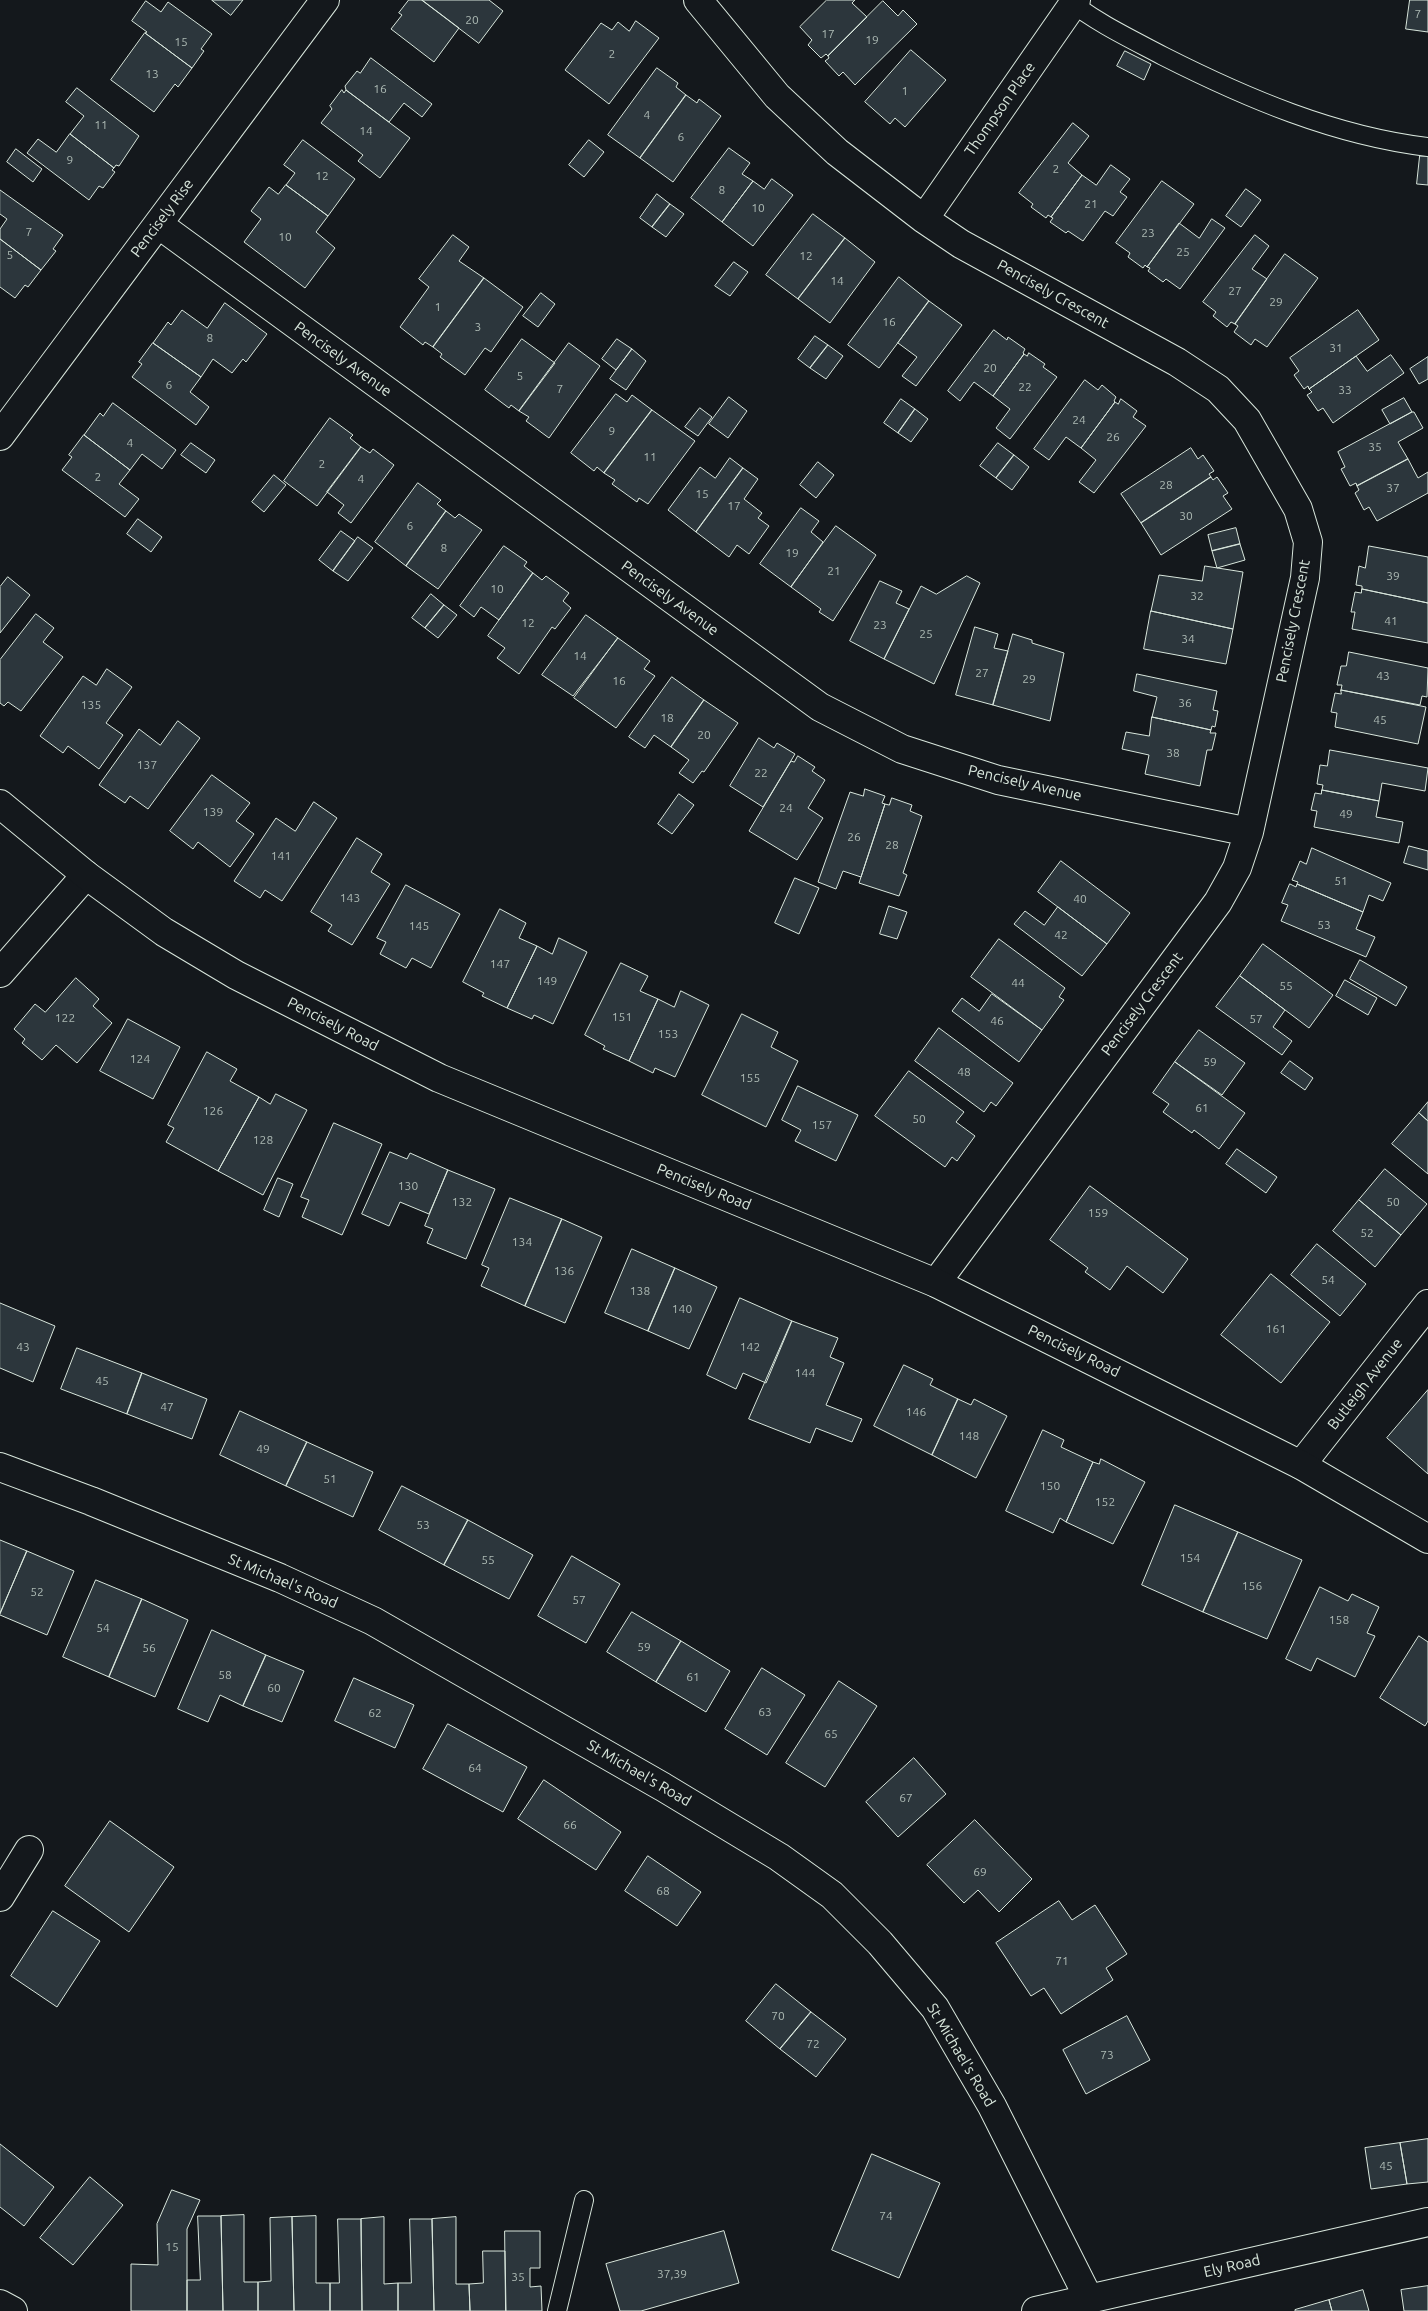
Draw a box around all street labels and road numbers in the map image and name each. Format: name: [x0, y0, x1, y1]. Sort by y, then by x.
street label: Thompson Place: [961, 59, 1039, 159]
street label: Pencisely Rise: [127, 175, 197, 261]
street label: Pencisely Crescent: [994, 256, 1112, 332]
street label: Pencisely Avenue: [291, 318, 395, 400]
street label: Pencisely Avenue: [618, 557, 722, 639]
street label: Pencisely Crescent: [1272, 558, 1314, 684]
street label: Pencisely Avenue: [966, 761, 1084, 805]
street label: Pencisely Crescent: [1097, 949, 1187, 1059]
street label: Pencisely Road: [284, 993, 382, 1055]
street label: Pencisely Road: [654, 1160, 754, 1214]
street label: Pencisely Road: [1025, 1321, 1123, 1381]
street label: Butleigh Avenue: [1324, 1335, 1406, 1433]
street label: St Michael's Road: [225, 1550, 341, 1612]
street label: St Michael's Road: [584, 1736, 694, 1810]
street label: St Michael's Road: [923, 2000, 999, 2110]
street label: Ely Road: [1202, 2251, 1262, 2281]

